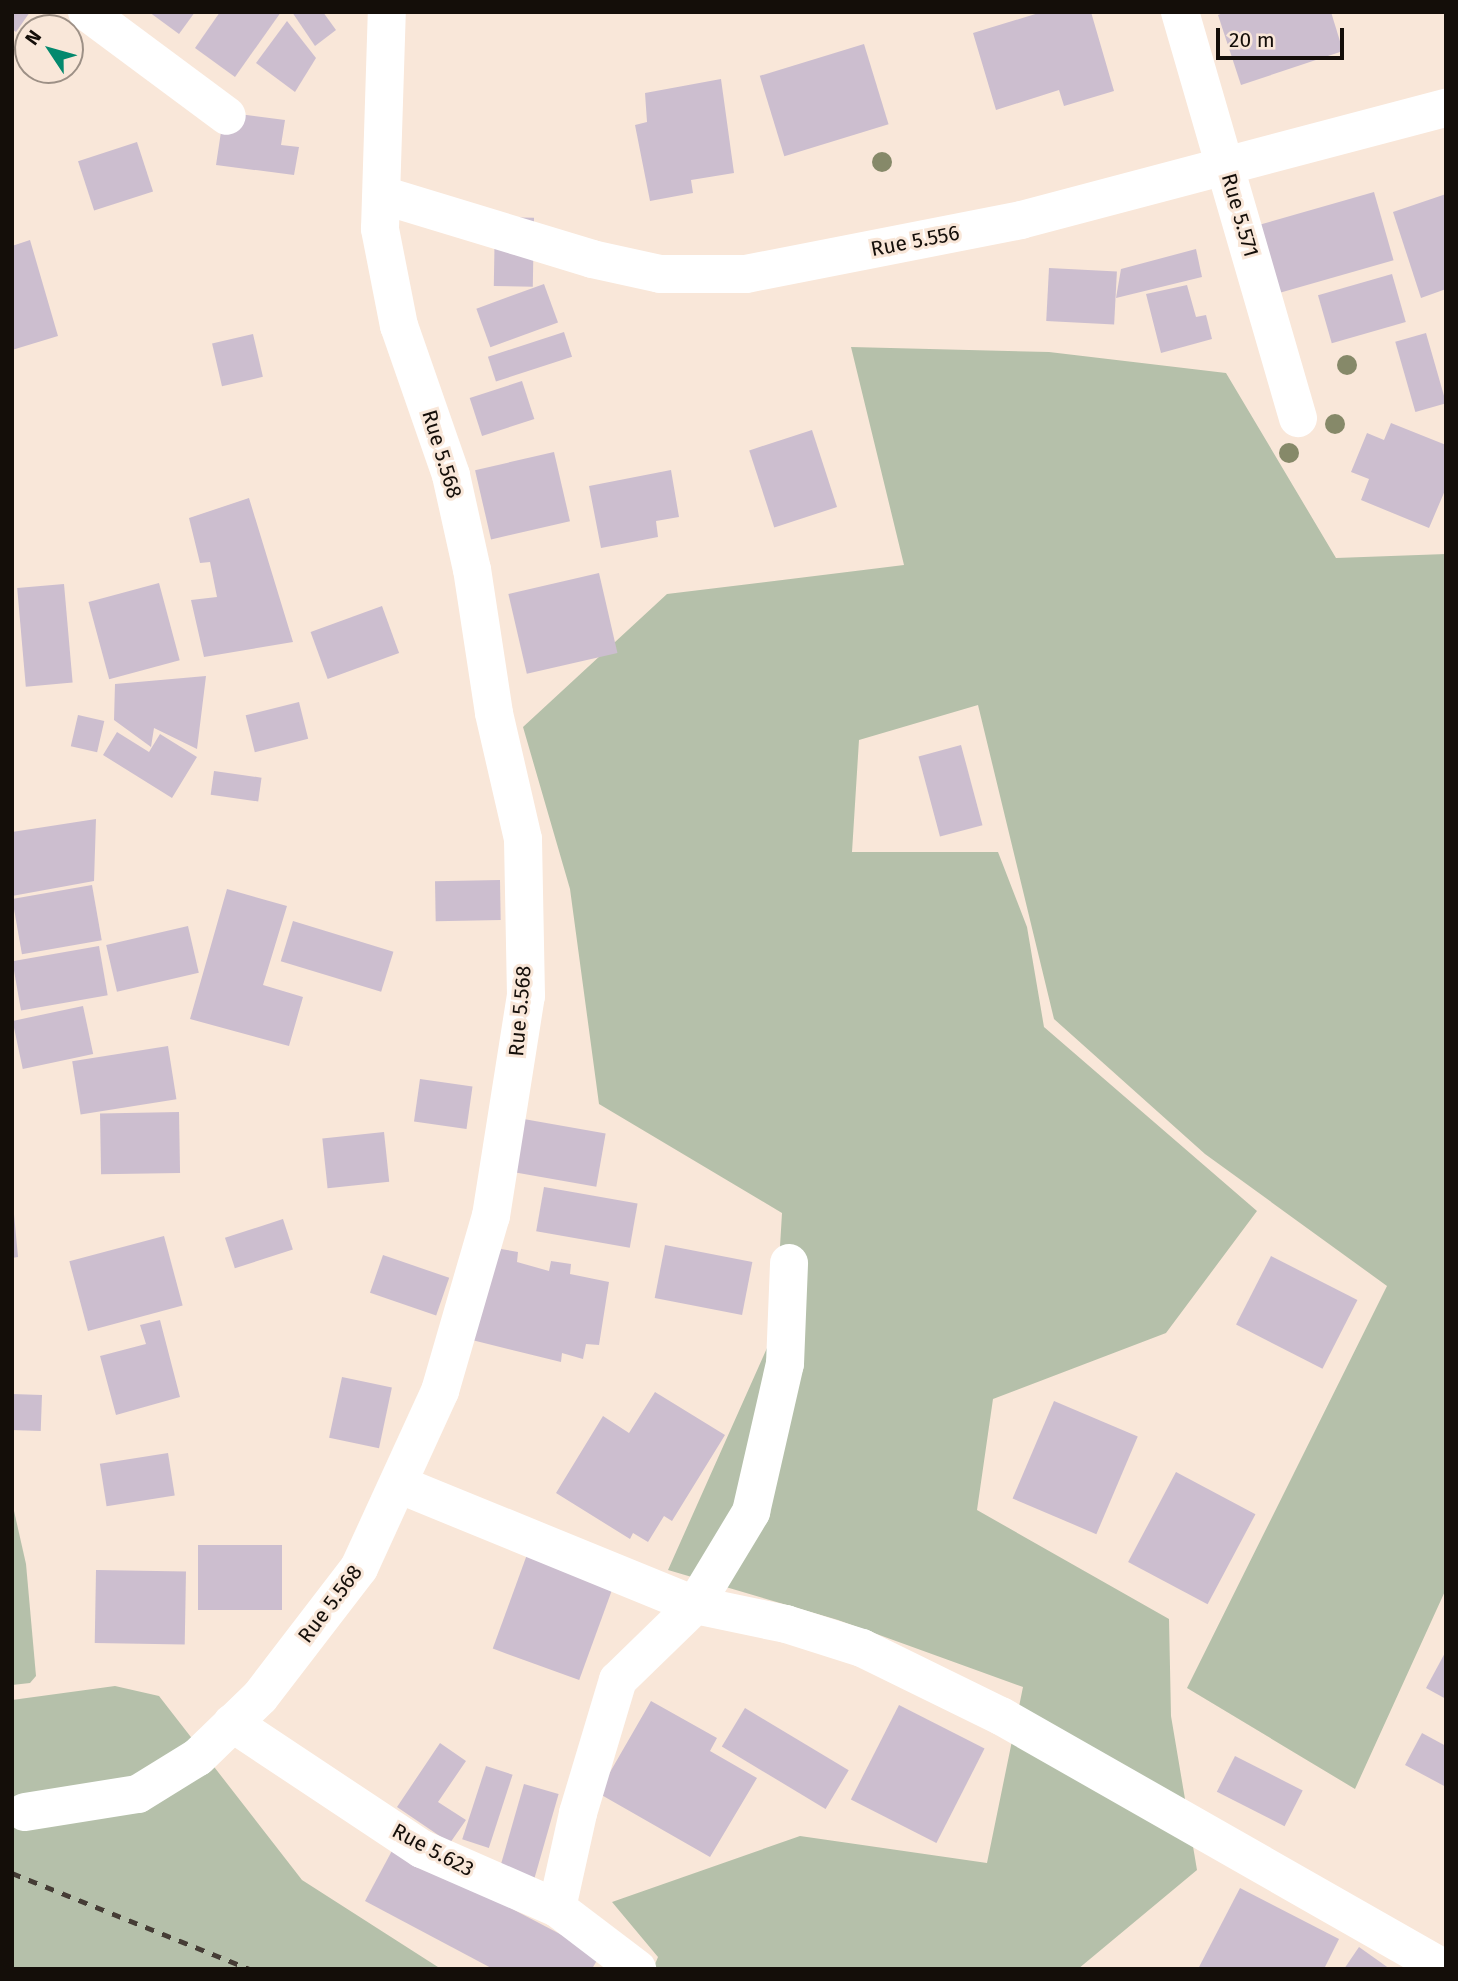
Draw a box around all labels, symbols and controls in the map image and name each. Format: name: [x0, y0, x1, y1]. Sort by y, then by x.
north arrow: [14, 14, 84, 84]
scale bar: [1220, 14, 1348, 58]
text: N: [20, 26, 46, 49]
text: 20 m: [1229, 27, 1275, 53]
street label: Rue 5.571: [1216, 170, 1264, 260]
street label: Rue 5.556: [869, 220, 961, 262]
street label: Rue 5.568: [417, 407, 467, 501]
street label: Rue 5.568: [503, 965, 537, 1057]
street label: Rue 5.568: [293, 1560, 367, 1648]
street label: Rue 5.623: [388, 1818, 478, 1882]

